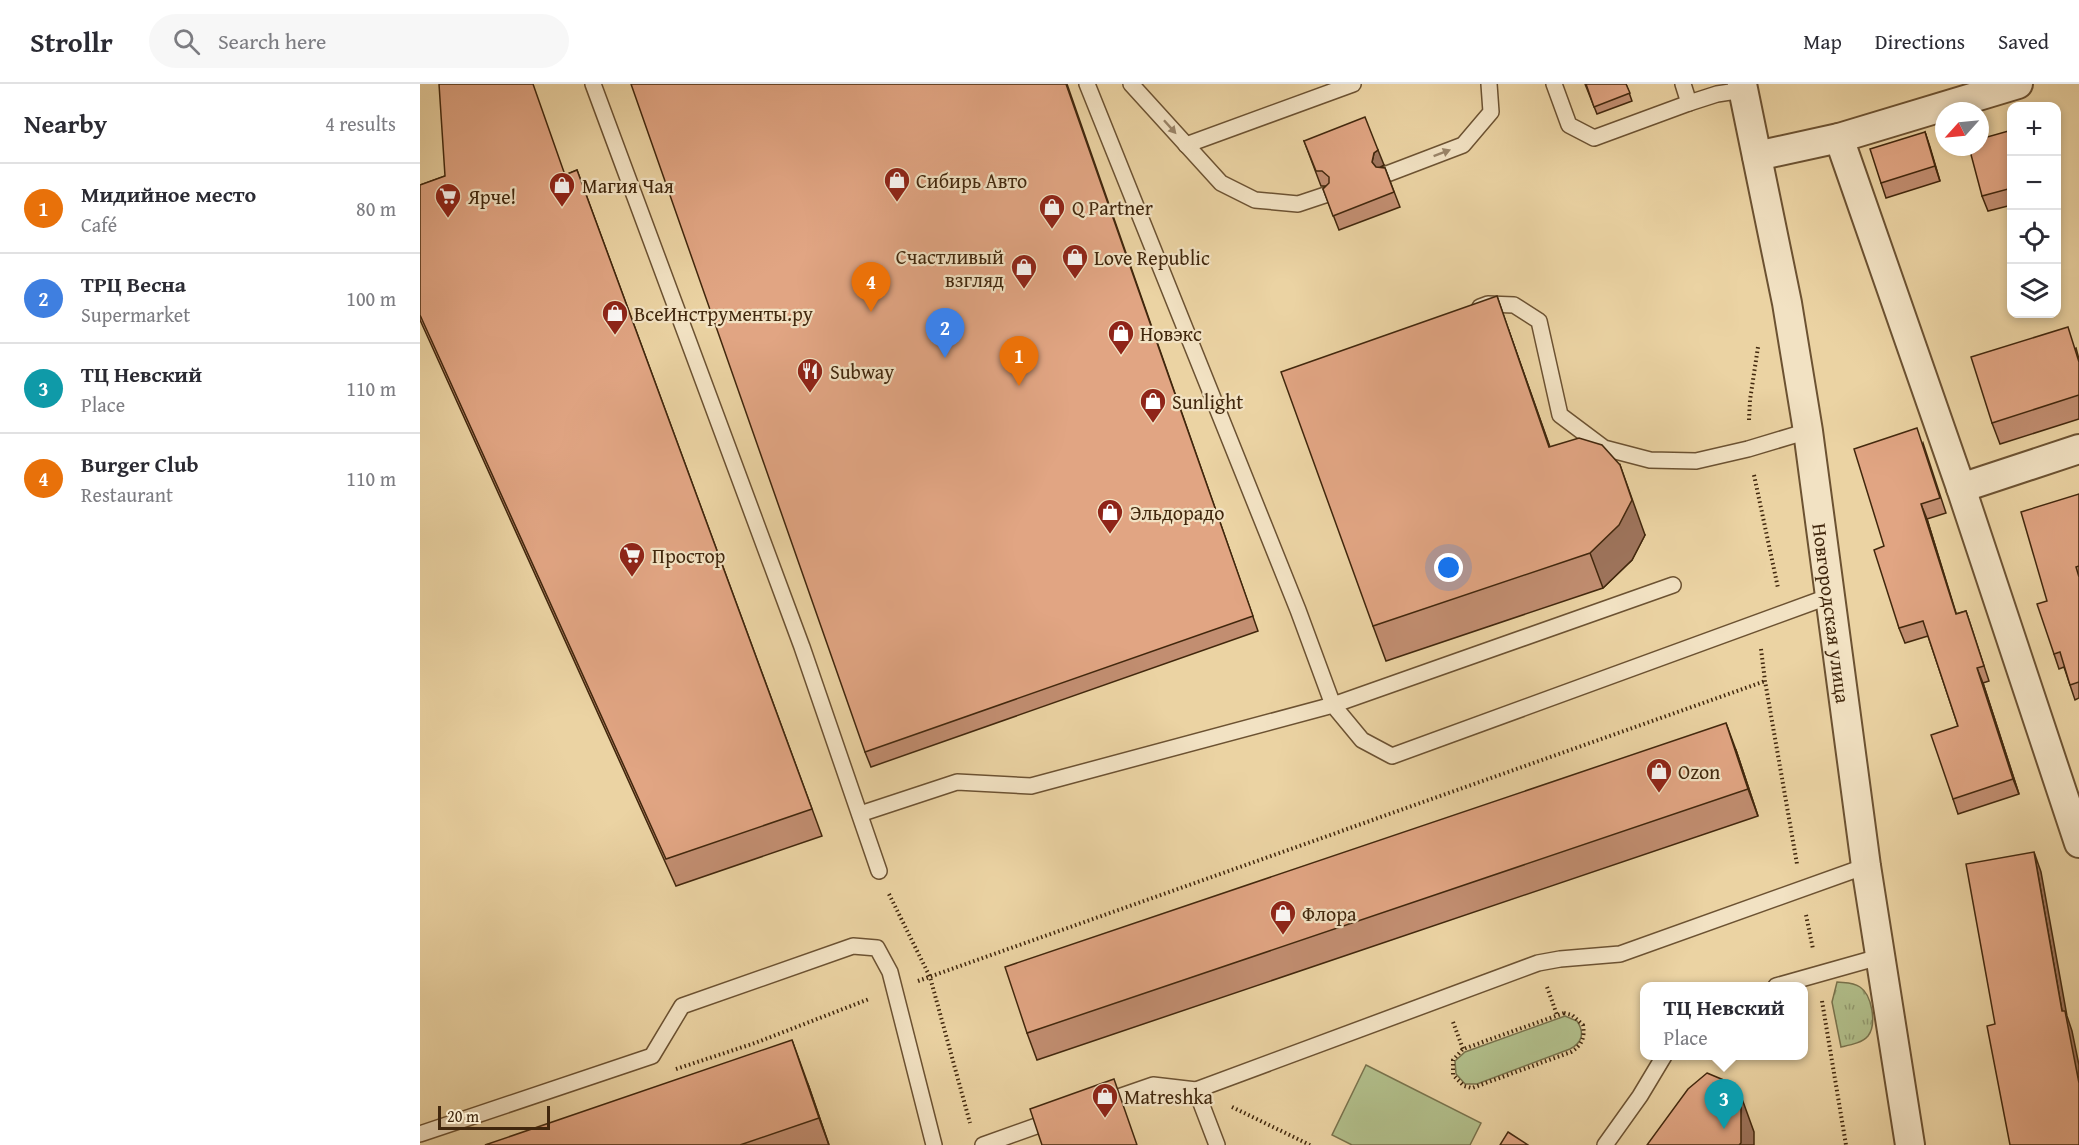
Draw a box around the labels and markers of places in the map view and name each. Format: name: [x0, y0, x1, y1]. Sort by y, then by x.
shop icon: Сибирь Авто: [882, 165, 912, 203]
place label: Сибирь Авто: [916, 166, 1027, 195]
shop icon: Магия Чая: [547, 170, 577, 208]
place label: Магия Чая: [582, 171, 674, 200]
supermarket icon: Ярче!: [433, 181, 463, 219]
place label: Ярче!: [467, 182, 516, 211]
shop icon: Q Partner: [1037, 192, 1067, 230]
place label: Q Partner: [1072, 193, 1153, 222]
place label: Счастливый взгляд: [896, 242, 1004, 294]
shop icon: Love Republic: [1060, 242, 1090, 280]
place label: Love Republic: [1094, 243, 1210, 272]
shop icon: Счастливый взгляд: [1009, 252, 1039, 290]
pin: 4: [852, 262, 890, 312]
shop icon: ВсеИнструменты.ру: [600, 298, 630, 336]
place label: ВсеИнструменты.ру: [634, 299, 813, 328]
pin: 2: [926, 308, 964, 358]
shop icon: Новэкс: [1106, 318, 1136, 356]
place label: Новэкс: [1140, 319, 1202, 348]
pin: 1: [1000, 336, 1038, 386]
restaurant icon: Subway: [795, 356, 825, 394]
place label: Subway: [830, 357, 894, 386]
shop icon: Sunlight: [1138, 386, 1168, 424]
place label: Sunlight: [1172, 387, 1243, 416]
shop icon: Эльдорадо: [1095, 497, 1125, 535]
place label: Эльдорадо: [1130, 498, 1224, 527]
supermarket icon: Простор: [617, 540, 647, 578]
place label: Простор: [652, 541, 726, 570]
shop icon: Ozon: [1644, 756, 1674, 794]
place label: Ozon: [1678, 757, 1720, 786]
shop icon: Флора: [1268, 898, 1298, 936]
place label: Флора: [1302, 899, 1357, 928]
pin: 3: [1704, 1080, 1744, 1129]
shop icon: Matreshka: [1090, 1081, 1120, 1119]
place label: Matreshka: [1124, 1082, 1214, 1111]

